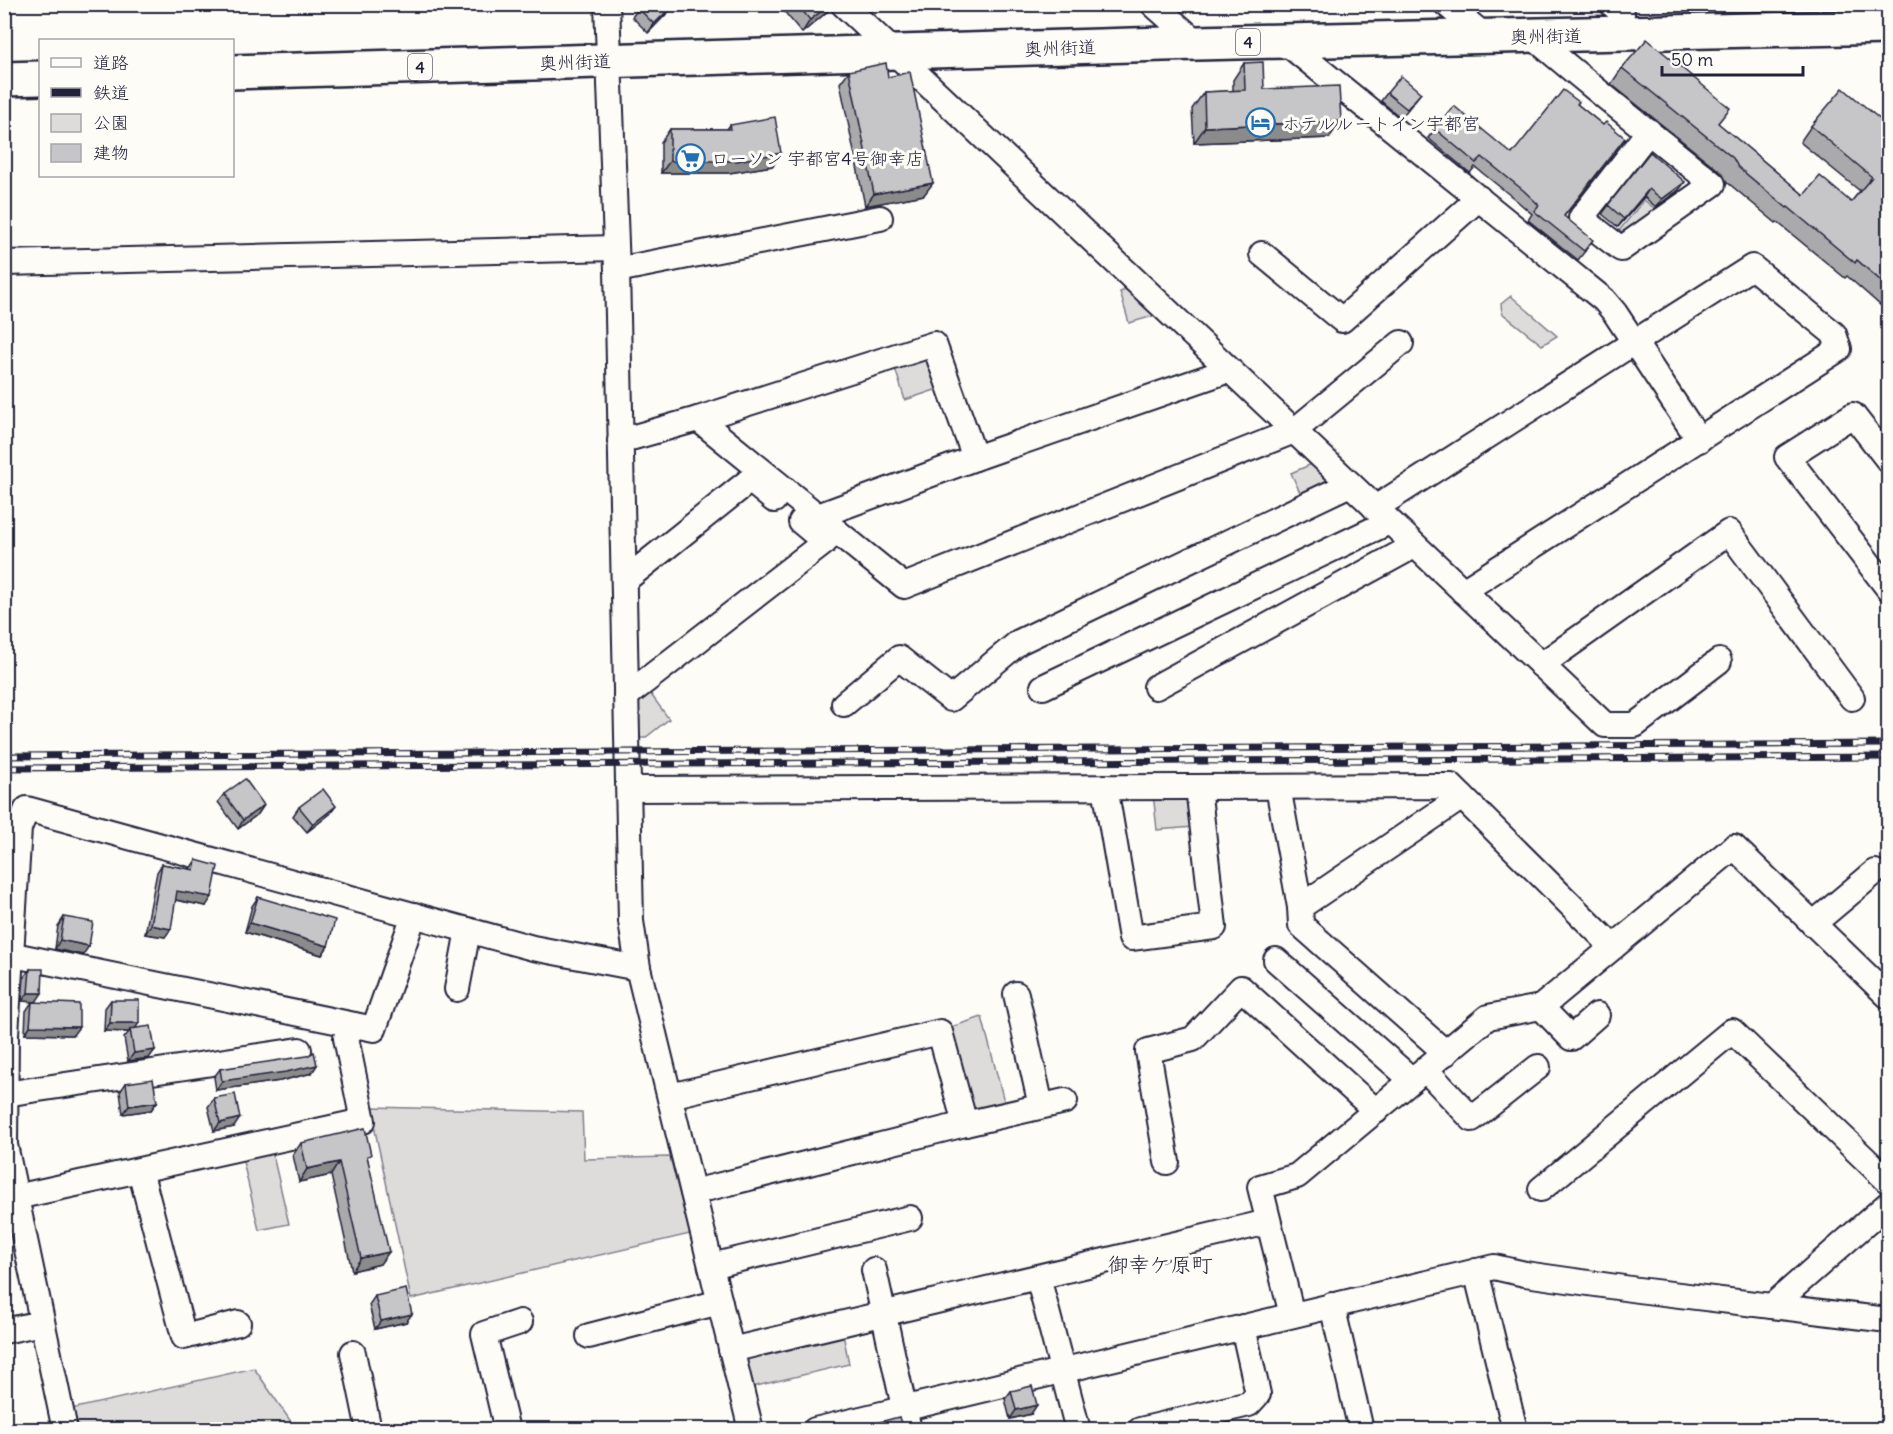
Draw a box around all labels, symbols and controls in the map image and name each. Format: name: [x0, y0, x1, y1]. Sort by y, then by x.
street label: 奥州街道: [1510, 24, 1582, 48]
road number: 4: [1236, 29, 1260, 55]
street label: 奥州街道: [1024, 35, 1096, 61]
legend: [39, 39, 234, 177]
scale bar: [1662, 39, 1803, 77]
text: 50 m: [1671, 48, 1713, 71]
street label: 奥州街道: [539, 49, 611, 75]
text: 道路: [93, 51, 129, 74]
road number: 4: [408, 54, 432, 80]
text: 鉄道: [93, 81, 129, 104]
hotel icon: ホテルルートイン宇都宮: [1245, 107, 1277, 139]
text: 公園: [93, 111, 129, 134]
place label: ホテルルートイン宇都宮: [1282, 112, 1480, 135]
text: 建物: [93, 141, 129, 164]
supermarket icon: ローソン 宇都宮4号御幸店: [674, 142, 706, 174]
place label: ローソン 宇都宮4号御幸店: [711, 147, 924, 170]
district label: 御幸ケ原町: [1108, 1251, 1213, 1278]

